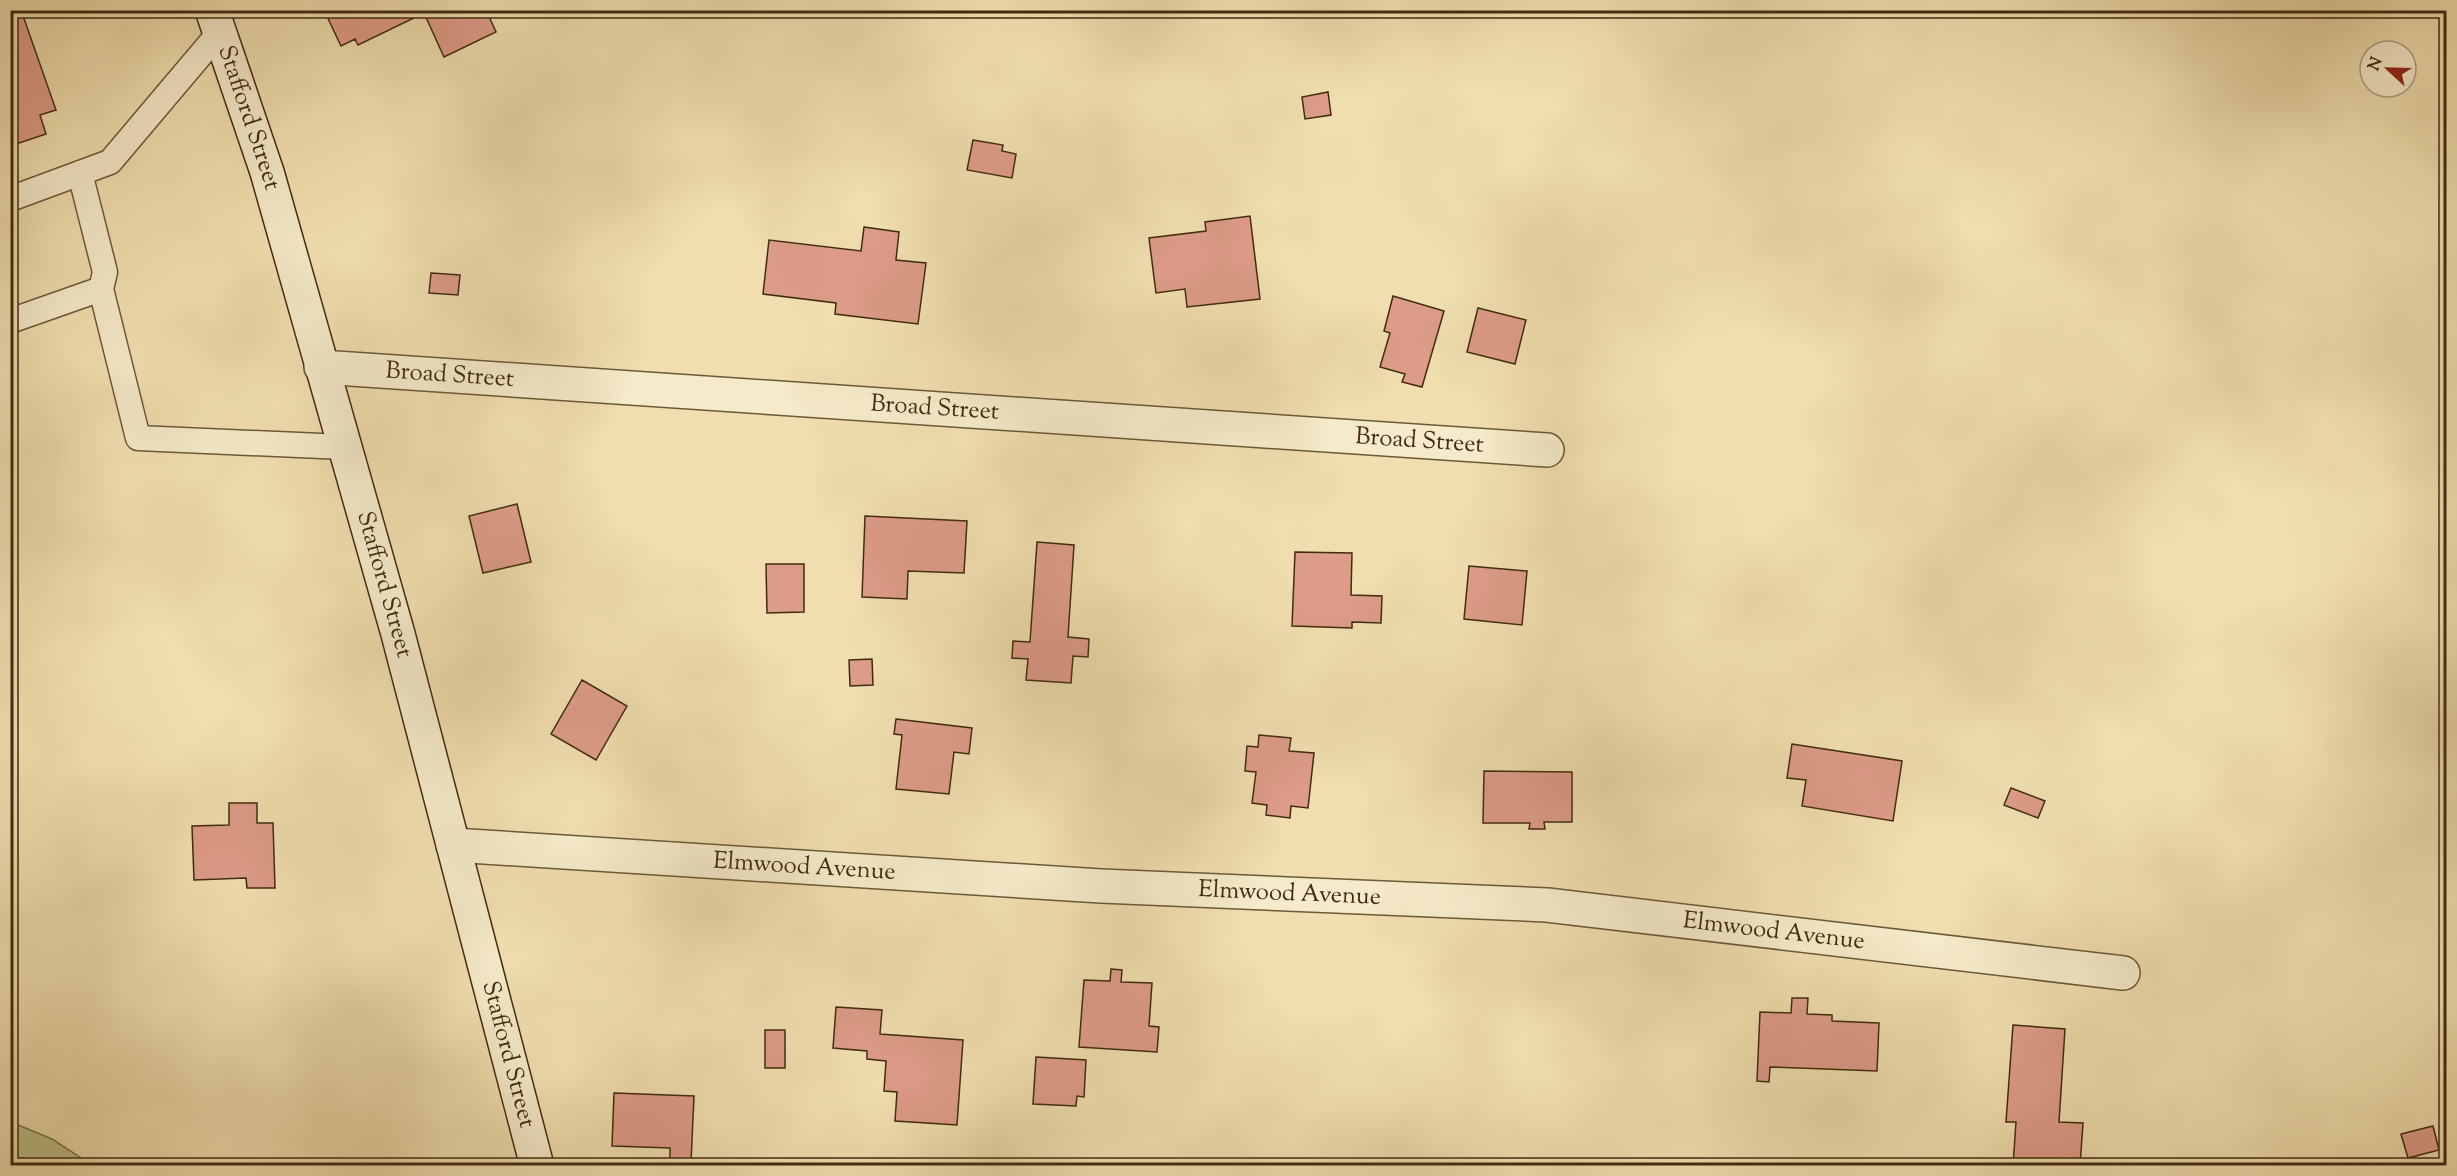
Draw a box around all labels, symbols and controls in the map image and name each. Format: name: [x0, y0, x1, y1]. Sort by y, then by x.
north arrow: [2358, 39, 2418, 99]
street label: Stafford Street: [208, 41, 288, 194]
text: N: [2363, 54, 2390, 75]
street label: Broad Street: [384, 354, 515, 397]
street label: Broad Street: [869, 387, 1000, 430]
street label: Broad Street: [1354, 420, 1485, 463]
street label: Stafford Street: [347, 508, 421, 661]
street label: Elmwood Avenue: [712, 844, 897, 890]
street label: Elmwood Avenue: [1197, 873, 1382, 915]
street label: Elmwood Avenue: [1681, 904, 1866, 959]
street label: Stafford Street: [472, 977, 543, 1132]

